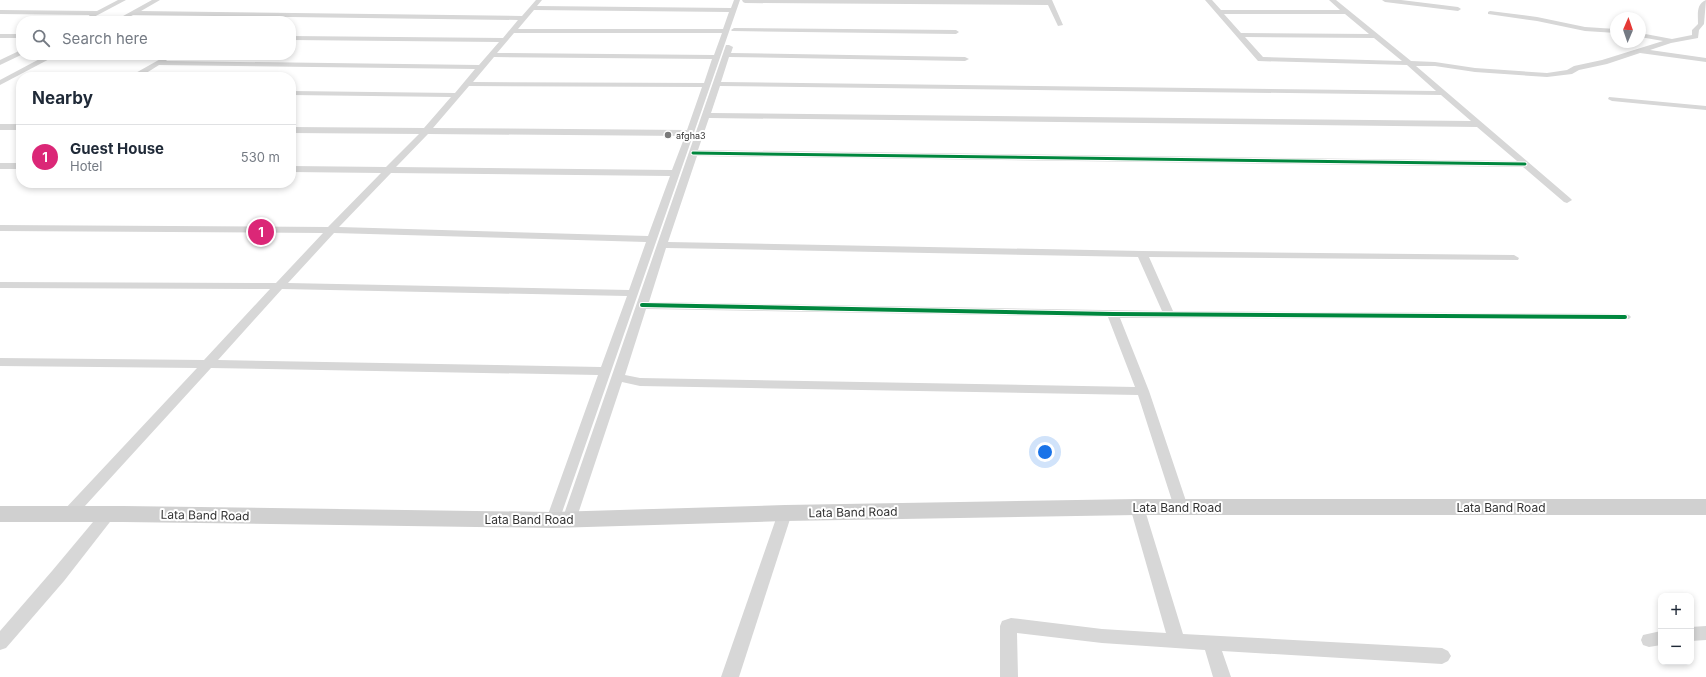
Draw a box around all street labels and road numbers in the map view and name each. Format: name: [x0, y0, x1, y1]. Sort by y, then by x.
street label: Lata Band Road: [1133, 500, 1221, 515]
street label: Lata Band Road: [1457, 500, 1545, 515]
street label: Lata Band Road: [808, 504, 898, 520]
street label: Lata Band Road: [160, 507, 250, 523]
street label: Lata Band Road: [485, 512, 573, 527]

